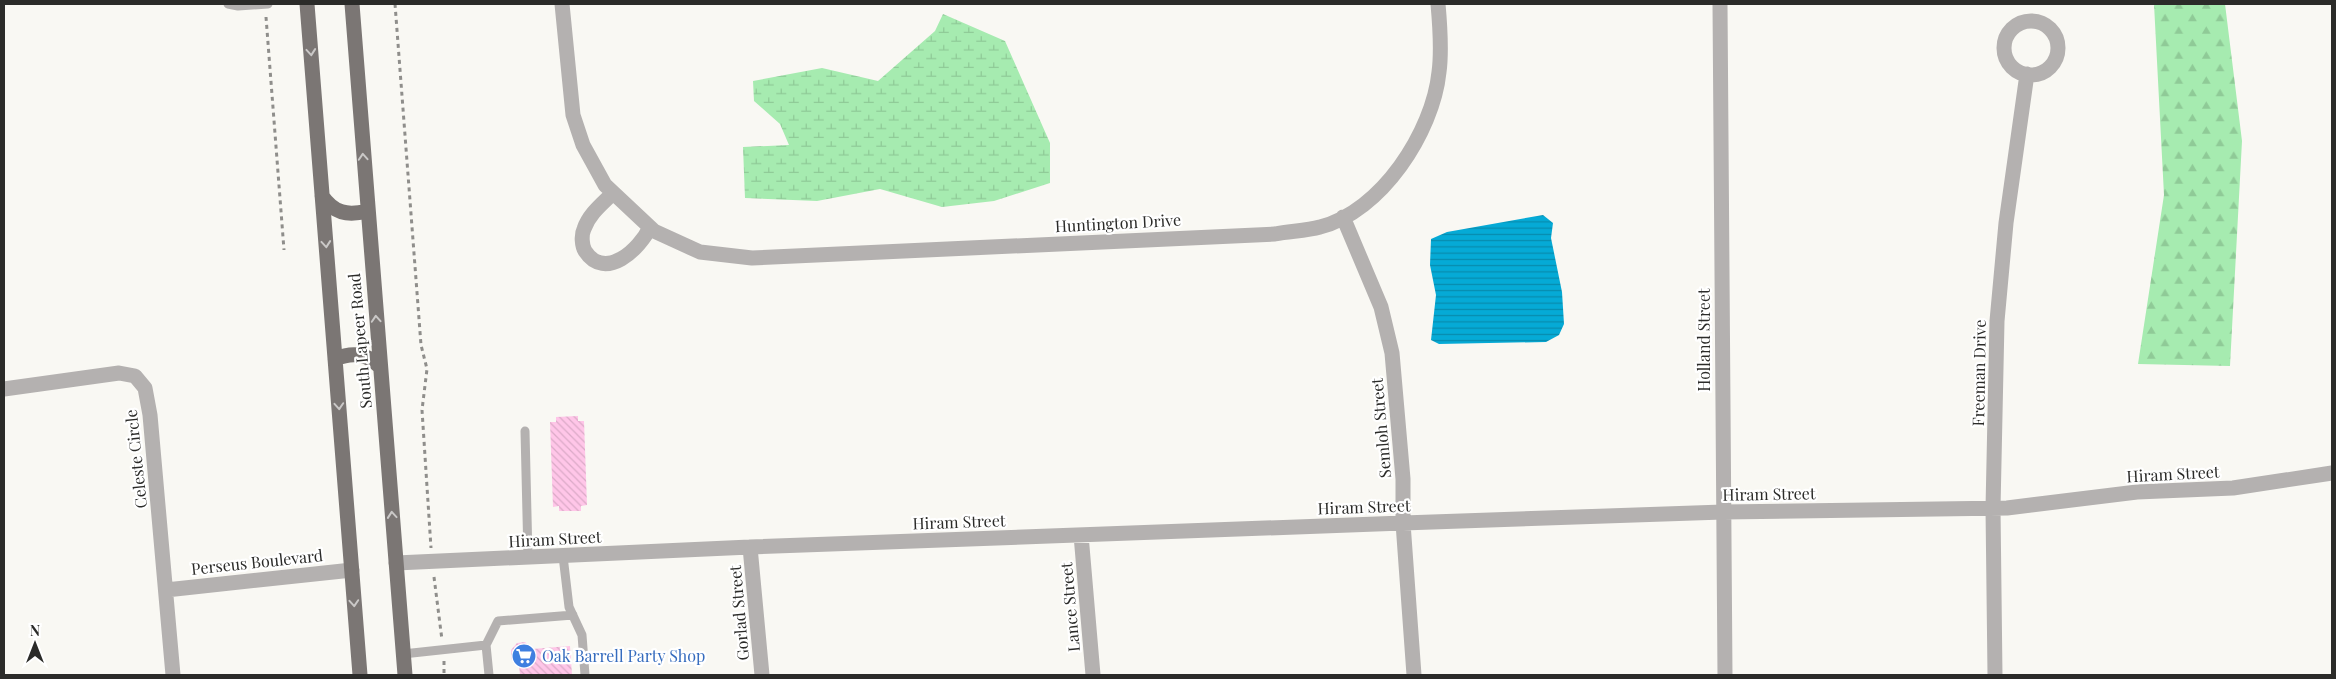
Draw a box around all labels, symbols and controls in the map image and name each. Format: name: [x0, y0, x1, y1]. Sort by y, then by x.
one-way arrow: [305, 49, 316, 57]
one-way arrow: [358, 153, 369, 161]
street label: Huntington Drive: [1054, 209, 1181, 236]
one-way arrow: [320, 241, 331, 249]
street label: South Lapeer Road: [343, 272, 376, 410]
street label: Holland Street: [1693, 288, 1714, 392]
one-way arrow: [371, 315, 382, 323]
street label: Freeman Drive: [1967, 319, 1990, 427]
street label: Semloh Street: [1366, 377, 1395, 479]
one-way arrow: [333, 403, 344, 411]
street label: Celeste Circle: [120, 409, 151, 510]
street label: Hiram Street: [2126, 461, 2220, 486]
street label: Hiram Street: [1722, 482, 1816, 505]
street label: Hiram Street: [1317, 494, 1411, 519]
street label: Hiram Street: [912, 509, 1006, 534]
one-way arrow: [386, 511, 397, 519]
street label: Hiram Street: [508, 526, 602, 551]
street label: Perseus Boulevard: [190, 544, 324, 579]
street label: Lance Street: [1055, 561, 1084, 653]
street label: Gorlad Street: [724, 564, 753, 662]
one-way arrow: [349, 599, 360, 607]
north arrow: [10, 619, 60, 669]
text: N: [30, 621, 40, 640]
supermarket icon: Oak Barrell Party Shop: [511, 643, 537, 669]
place label: Oak Barrell Party Shop: [542, 645, 705, 666]

